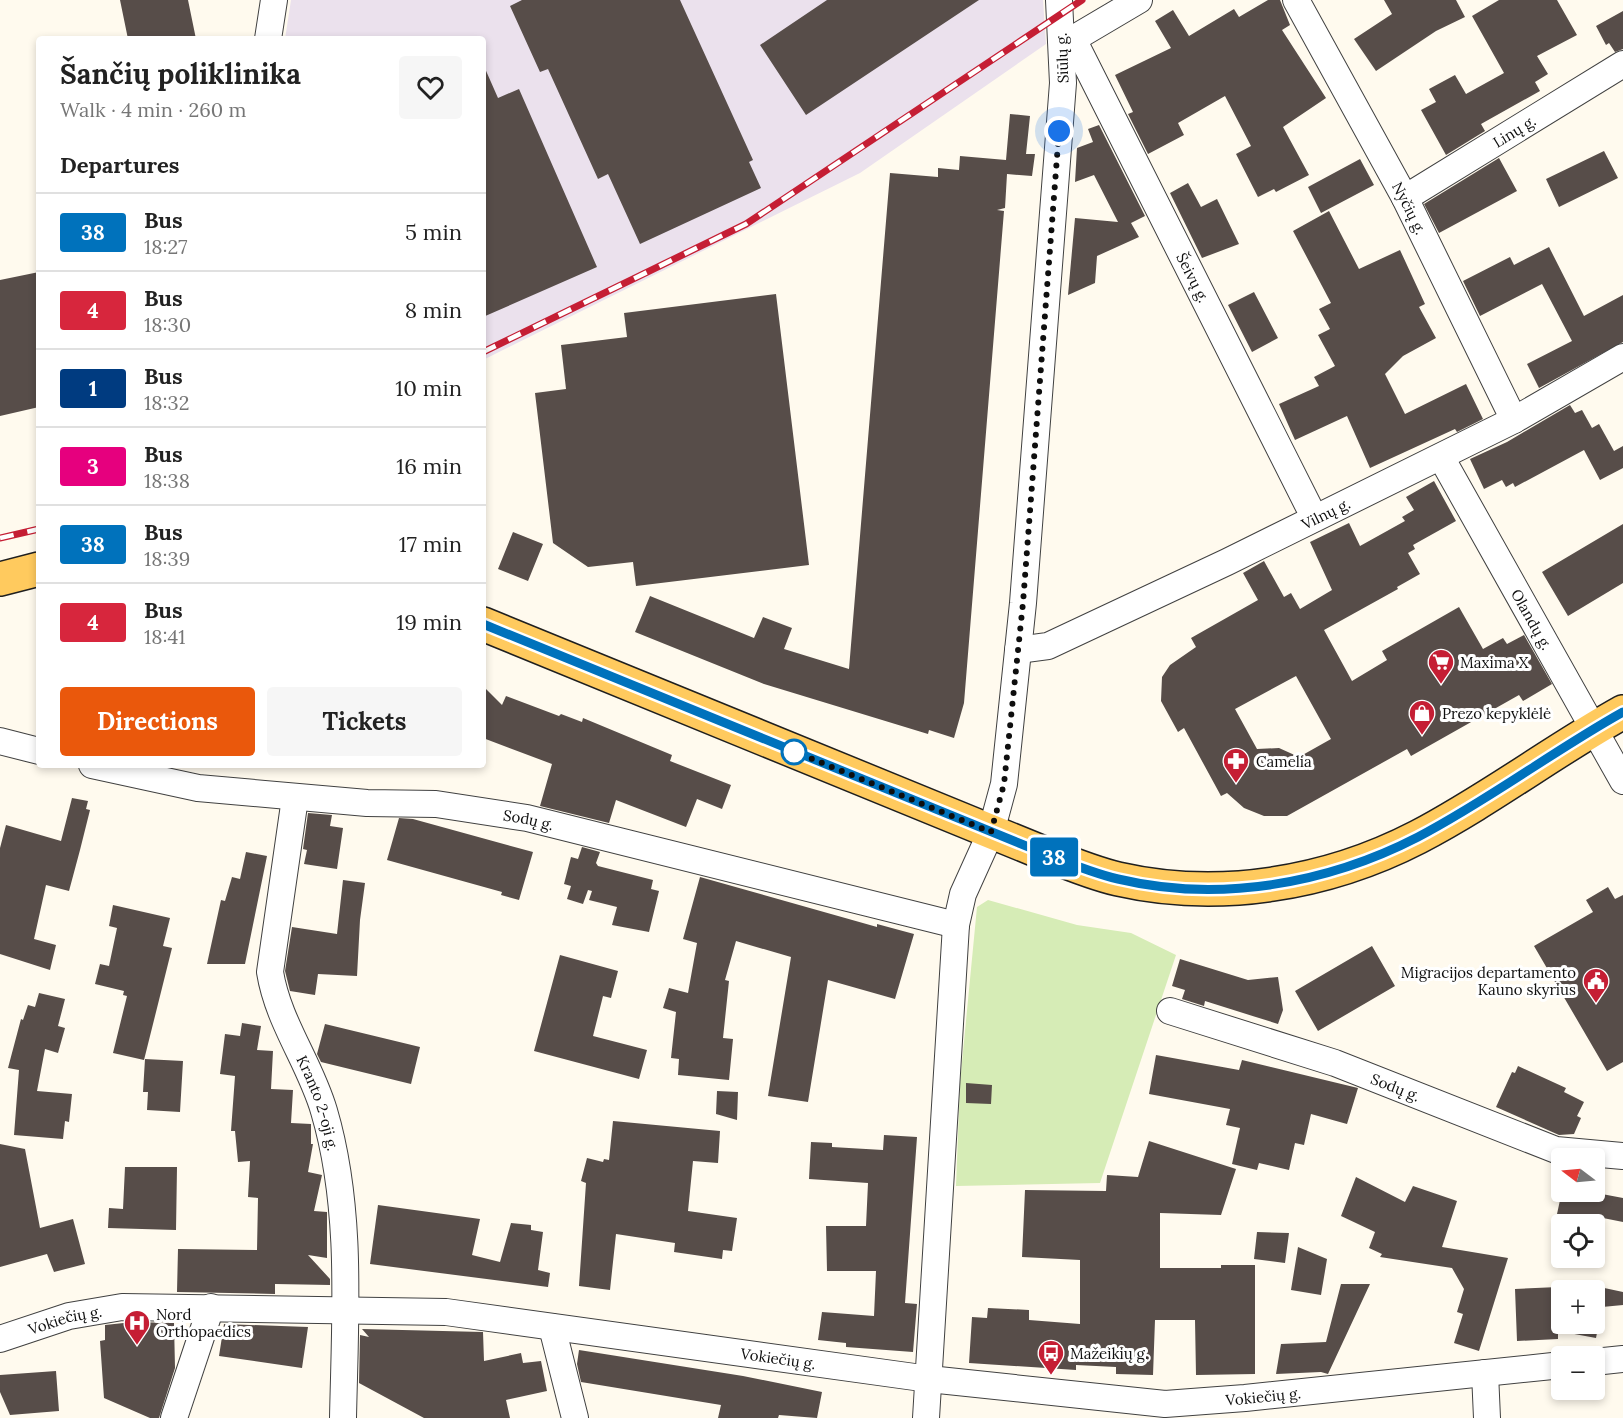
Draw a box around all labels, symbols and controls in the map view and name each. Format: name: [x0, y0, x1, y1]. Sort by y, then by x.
street label: Siūlų g.: [1052, 32, 1072, 84]
text: Šančių poliklinika: [60, 56, 301, 92]
button: heart: [399, 56, 462, 119]
text: Walk · 4 min · 260 m: [60, 97, 246, 122]
street label: Linų g.: [1489, 111, 1539, 151]
your location: [1044, 116, 1074, 146]
text: Departures: [60, 151, 179, 179]
street label: Nyčių g.: [1388, 178, 1431, 237]
text: Bus: [144, 206, 183, 234]
text: 5 min: [405, 218, 462, 246]
text: 38: [81, 219, 105, 246]
text: 18:27: [144, 234, 187, 259]
street label: Šeivų g.: [1173, 249, 1214, 306]
text: Bus: [144, 284, 183, 312]
text: 8 min: [405, 296, 462, 324]
text: 4: [87, 297, 99, 324]
text: 18:30: [144, 312, 191, 337]
text: Bus: [144, 362, 183, 390]
text: 10 min: [395, 374, 462, 402]
text: 1: [89, 375, 97, 402]
text: 18:32: [144, 390, 189, 415]
text: Bus: [144, 440, 183, 468]
text: 16 min: [396, 452, 462, 480]
text: 3: [87, 453, 99, 480]
text: 18:38: [144, 468, 190, 493]
street label: Vilnų g.: [1297, 493, 1353, 534]
text: Bus: [144, 518, 183, 546]
text: 17 min: [399, 530, 462, 558]
text: 38: [81, 531, 105, 558]
text: 18:39: [144, 546, 190, 571]
street label: Olandų g.: [1507, 585, 1557, 653]
text: Bus: [144, 596, 183, 624]
text: 19 min: [396, 608, 462, 636]
text: 4: [87, 609, 99, 636]
text: 18:41: [144, 624, 186, 649]
supermarket icon: Maxima X: [1426, 647, 1456, 685]
place label: Maxima X: [1460, 653, 1529, 672]
button: Directions: [60, 687, 255, 756]
button: Tickets: [267, 687, 462, 756]
shop icon: Prezo kepyklėlė: [1407, 698, 1437, 736]
place label: Prezo kepyklėlė: [1442, 704, 1551, 723]
unlabelled marker: [781, 739, 807, 765]
pharmacy icon: Camelia: [1221, 746, 1251, 784]
place label: Camelia: [1256, 752, 1312, 771]
street label: Sodų g.: [502, 805, 556, 834]
line badge: 38: [1027, 838, 1081, 876]
text: 38: [1042, 844, 1066, 871]
place label: Migracijos departamento Kauno skyrius: [1401, 963, 1576, 999]
public building icon: Migracijos departamento Kauno skyrius: [1581, 966, 1611, 1004]
street label: Kranto 2-oji g.: [293, 1052, 343, 1152]
street label: Sodų g.: [1368, 1069, 1423, 1105]
north arrow: [1551, 1148, 1605, 1202]
map controls: [1551, 1148, 1605, 1400]
button: locate: [1551, 1214, 1605, 1268]
button: +: [1551, 1280, 1605, 1334]
street label: Vokiečių g.: [25, 1301, 103, 1339]
place label: Nord Orthopaedics: [156, 1305, 251, 1341]
hospital icon: Nord Orthopaedics: [122, 1308, 152, 1346]
bus stop icon: Mažeikių g.: [1036, 1338, 1066, 1376]
street label: Vokiečių g.: [739, 1343, 817, 1373]
place label: Mažeikių g.: [1070, 1344, 1149, 1363]
button: −: [1551, 1346, 1605, 1400]
street label: Vokiečių g.: [1224, 1383, 1302, 1409]

